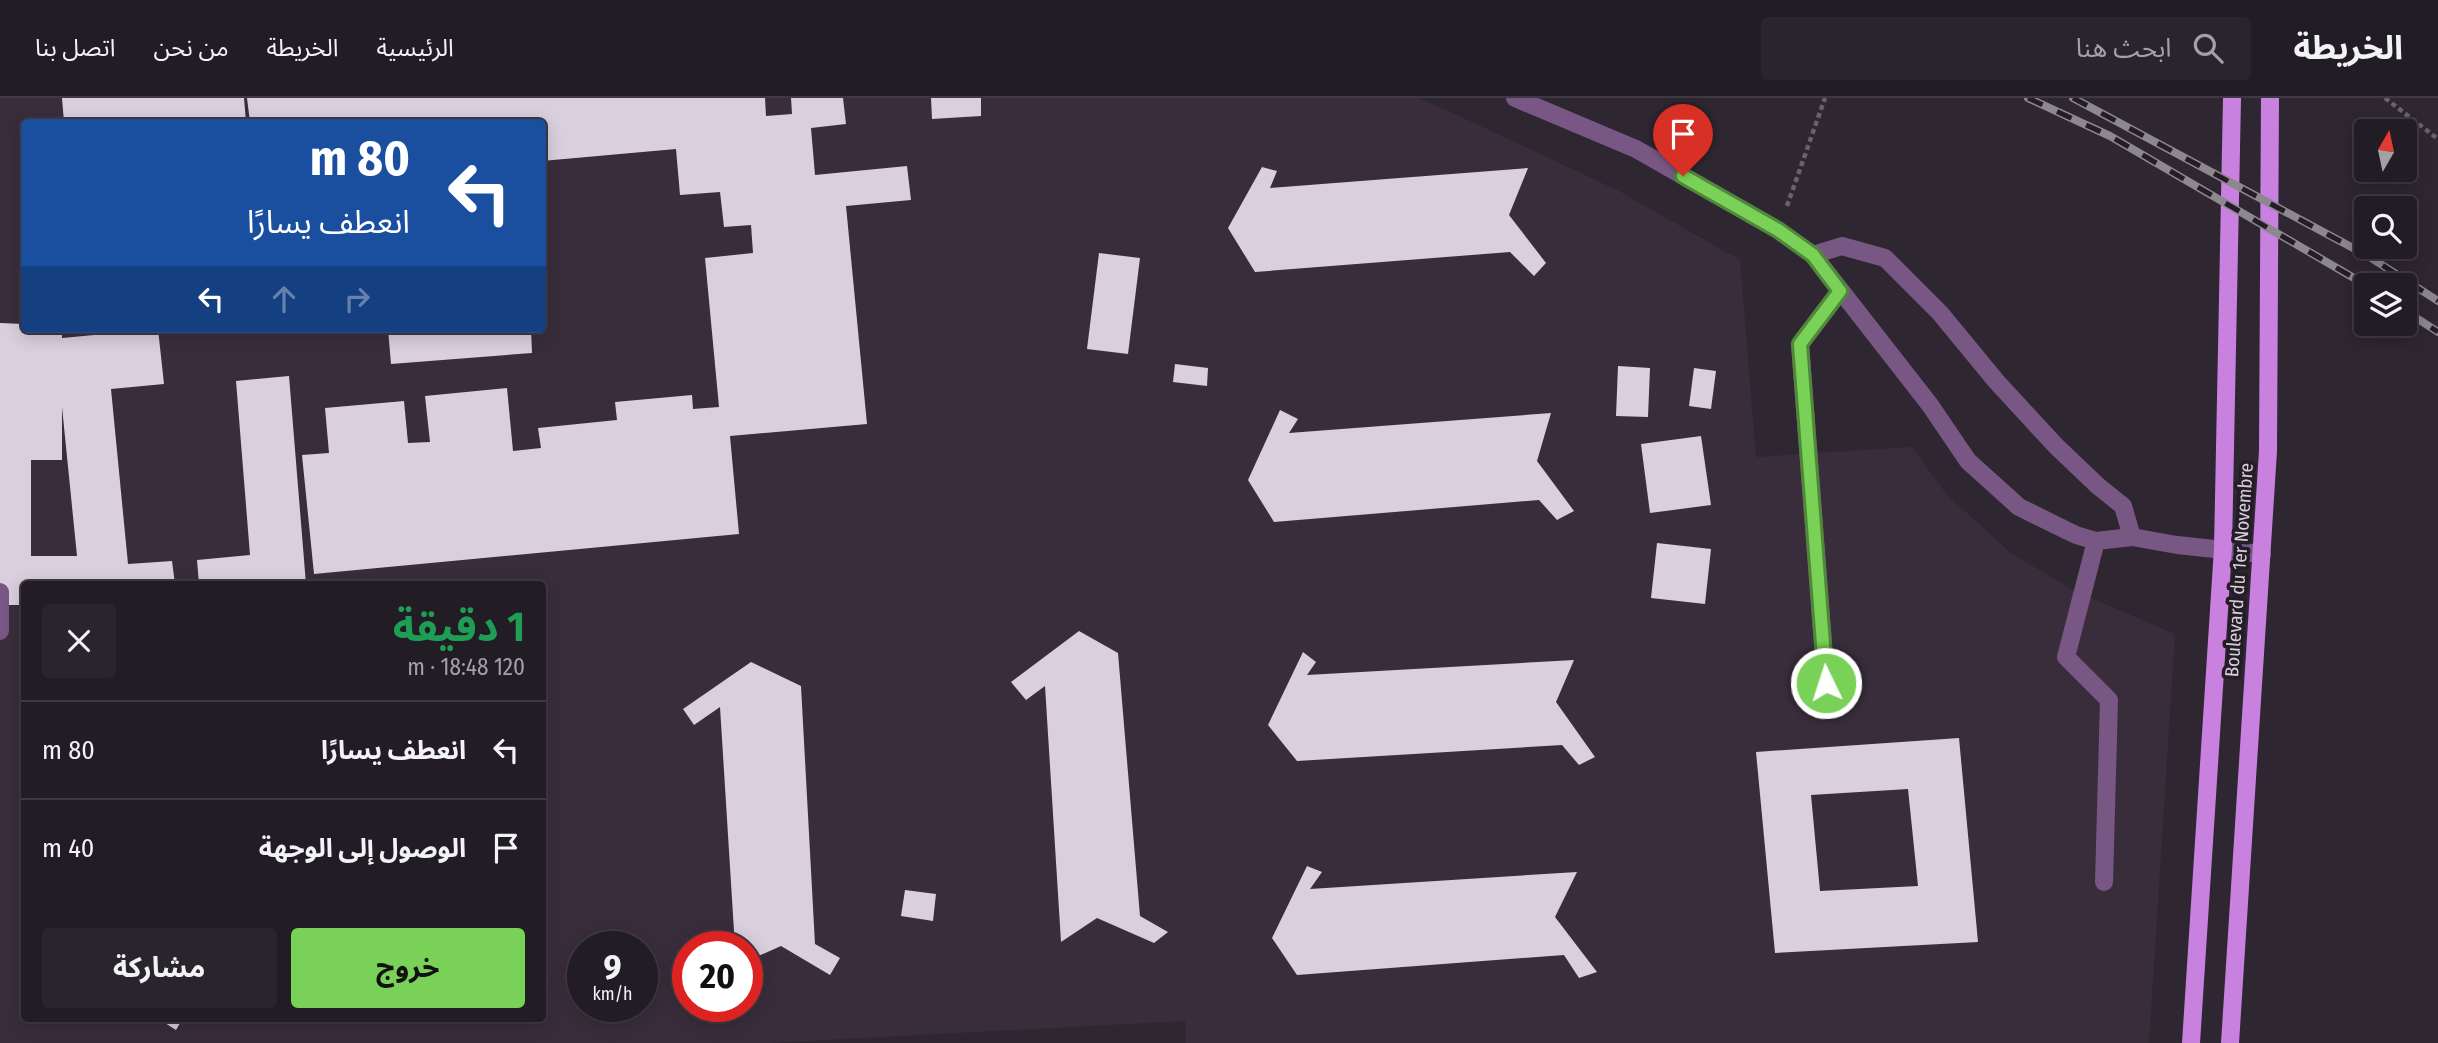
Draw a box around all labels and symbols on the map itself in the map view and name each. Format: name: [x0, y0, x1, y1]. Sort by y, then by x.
pin: [1653, 104, 1713, 176]
north arrow: [2354, 119, 2417, 182]
street label: Boulevard du 1er Novembre: [2220, 462, 2258, 678]
position arrow: [1789, 646, 1863, 720]
speed limit sign: 20: [672, 931, 763, 1022]

